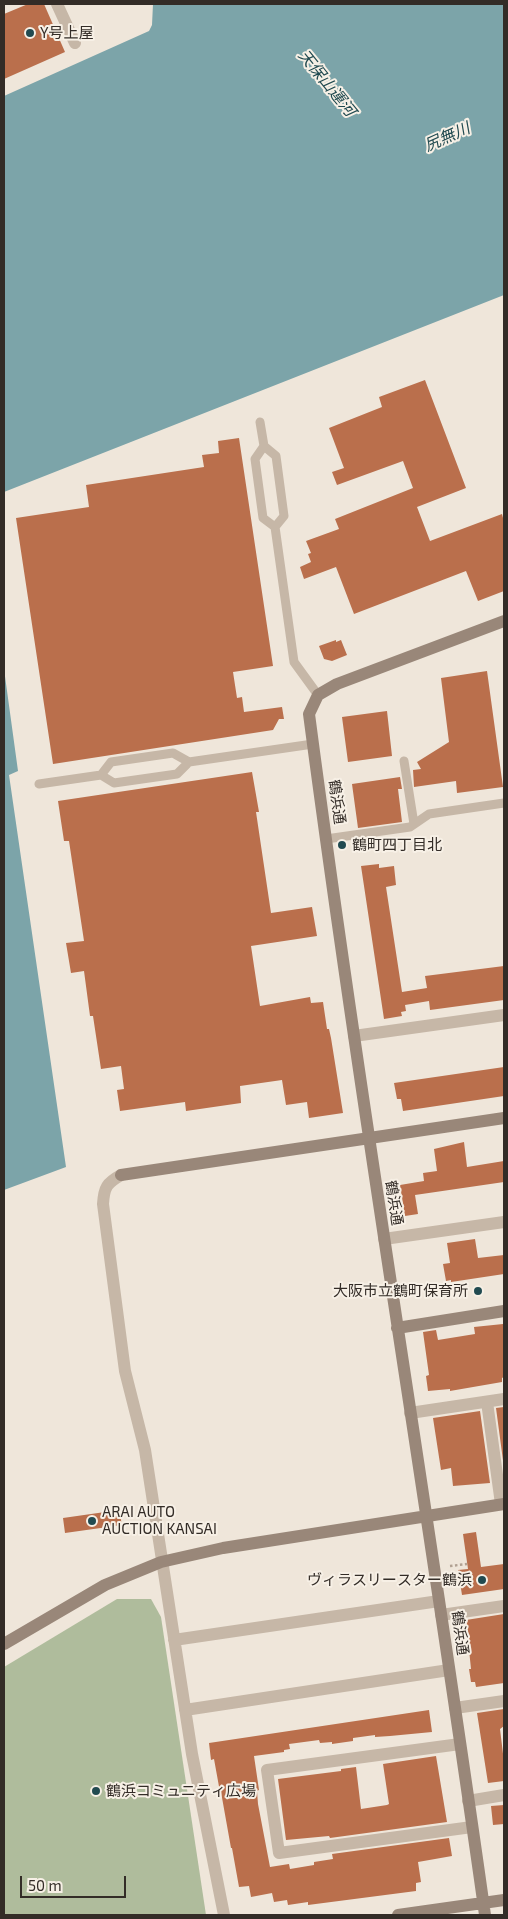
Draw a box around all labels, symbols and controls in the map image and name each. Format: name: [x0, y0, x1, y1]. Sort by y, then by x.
place label: Y号上屋: [40, 24, 94, 42]
marker: Y号上屋: [24, 27, 36, 39]
water label: 天保山運河: [294, 46, 360, 120]
water label: 尻無川: [421, 118, 473, 156]
street label: 鶴浜通: [325, 778, 349, 826]
place label: 鶴町四丁目北: [352, 836, 442, 854]
marker: 鶴町四丁目北: [336, 839, 348, 851]
street label: 鶴浜通: [382, 1179, 406, 1227]
place label: 大阪市立鶴町保育所: [333, 1282, 468, 1300]
marker: 大阪市立鶴町保育所: [472, 1285, 484, 1297]
place label: ARAI AUTO AUCTION KANSAI: [102, 1503, 217, 1538]
marker: ARAI AUTO AUCTION KANSAI: [86, 1515, 98, 1527]
place label: ヴィラスリースター鶴浜: [307, 1571, 472, 1589]
marker: ヴィラスリースター鶴浜: [476, 1574, 488, 1586]
street label: 鶴浜通: [448, 1609, 472, 1657]
place label: 鶴浜コミュニティ広場: [106, 1782, 256, 1800]
marker: 鶴浜コミュニティ広場: [90, 1785, 102, 1797]
scale bar: [22, 1866, 129, 1898]
text: 50 m: [28, 1876, 62, 1894]

